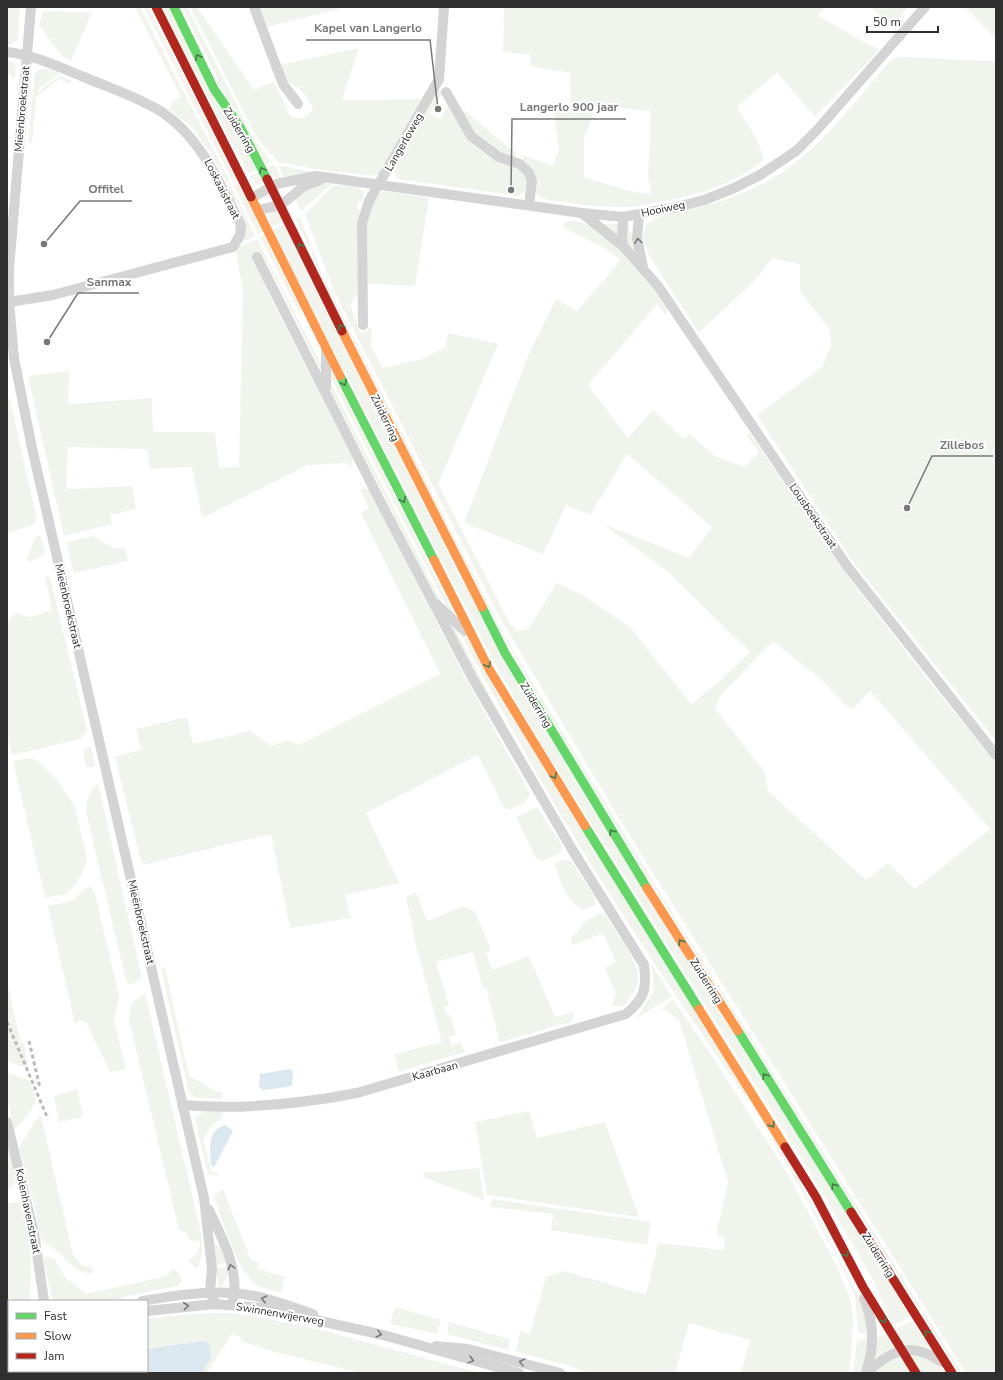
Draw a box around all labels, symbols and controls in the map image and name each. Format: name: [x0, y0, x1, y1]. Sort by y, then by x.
scale bar: [867, 8, 938, 34]
text: 50 m: [873, 14, 901, 30]
callout: Kapel van Langerlo: [306, 16, 430, 40]
text: Kapel van Langerlo: [314, 20, 422, 36]
one-way arrow: [196, 54, 203, 61]
street label: Mieënbroekstraat: [11, 65, 33, 153]
callout: Langerlo 900 jaar: [512, 95, 626, 119]
text: Langerlo 900 jaar: [520, 99, 619, 115]
street label: Zuiderring: [220, 105, 258, 155]
street label: Langerloweg: [381, 110, 427, 174]
street label: Loskaaistraat: [200, 156, 244, 222]
one-way arrow: [259, 167, 267, 174]
callout: Offitel: [80, 177, 132, 201]
text: Offitel: [88, 181, 124, 197]
street label: Hooiweg: [640, 197, 686, 221]
one-way arrow: [634, 238, 643, 244]
one-way arrow: [298, 243, 305, 250]
callout: Sanmax: [78, 269, 139, 293]
text: Sanmax: [87, 274, 132, 290]
one-way arrow: [338, 324, 346, 332]
one-way arrow: [339, 379, 347, 387]
street label: Zuiderring: [367, 392, 403, 444]
callout: Zillebos: [932, 432, 993, 456]
text: Zillebos: [940, 437, 984, 453]
street label: Lousbeekstraat: [786, 481, 840, 552]
one-way arrow: [398, 495, 405, 503]
street label: Mieënbroekstraat: [51, 562, 85, 650]
one-way arrow: [483, 661, 490, 668]
street label: Zuiderring: [517, 680, 555, 730]
one-way arrow: [550, 772, 557, 779]
one-way arrow: [609, 829, 617, 836]
street label: Mieënbroekstraat: [124, 878, 158, 966]
one-way arrow: [678, 939, 686, 946]
street label: Zuiderring: [686, 956, 726, 1006]
street label: Kaarbaan: [410, 1057, 460, 1085]
one-way arrow: [763, 1073, 770, 1080]
one-way arrow: [767, 1121, 774, 1128]
street label: Kolenhavenstraat: [12, 1167, 44, 1255]
one-way arrow: [832, 1183, 839, 1190]
street label: Zuiderring: [858, 1230, 898, 1280]
one-way arrow: [841, 1249, 848, 1257]
one-way arrow: [227, 1264, 236, 1271]
one-way arrow: [261, 1295, 267, 1303]
street label: Swinnenwijerweg: [235, 1299, 325, 1329]
legend: [8, 1300, 148, 1372]
one-way arrow: [183, 1302, 189, 1311]
text: Fast: [44, 1308, 67, 1324]
one-way arrow: [879, 1316, 886, 1323]
text: Slow: [44, 1328, 72, 1344]
one-way arrow: [375, 1329, 382, 1338]
one-way arrow: [924, 1330, 931, 1337]
text: Jam: [43, 1348, 65, 1364]
one-way arrow: [467, 1355, 474, 1364]
one-way arrow: [519, 1359, 525, 1367]

